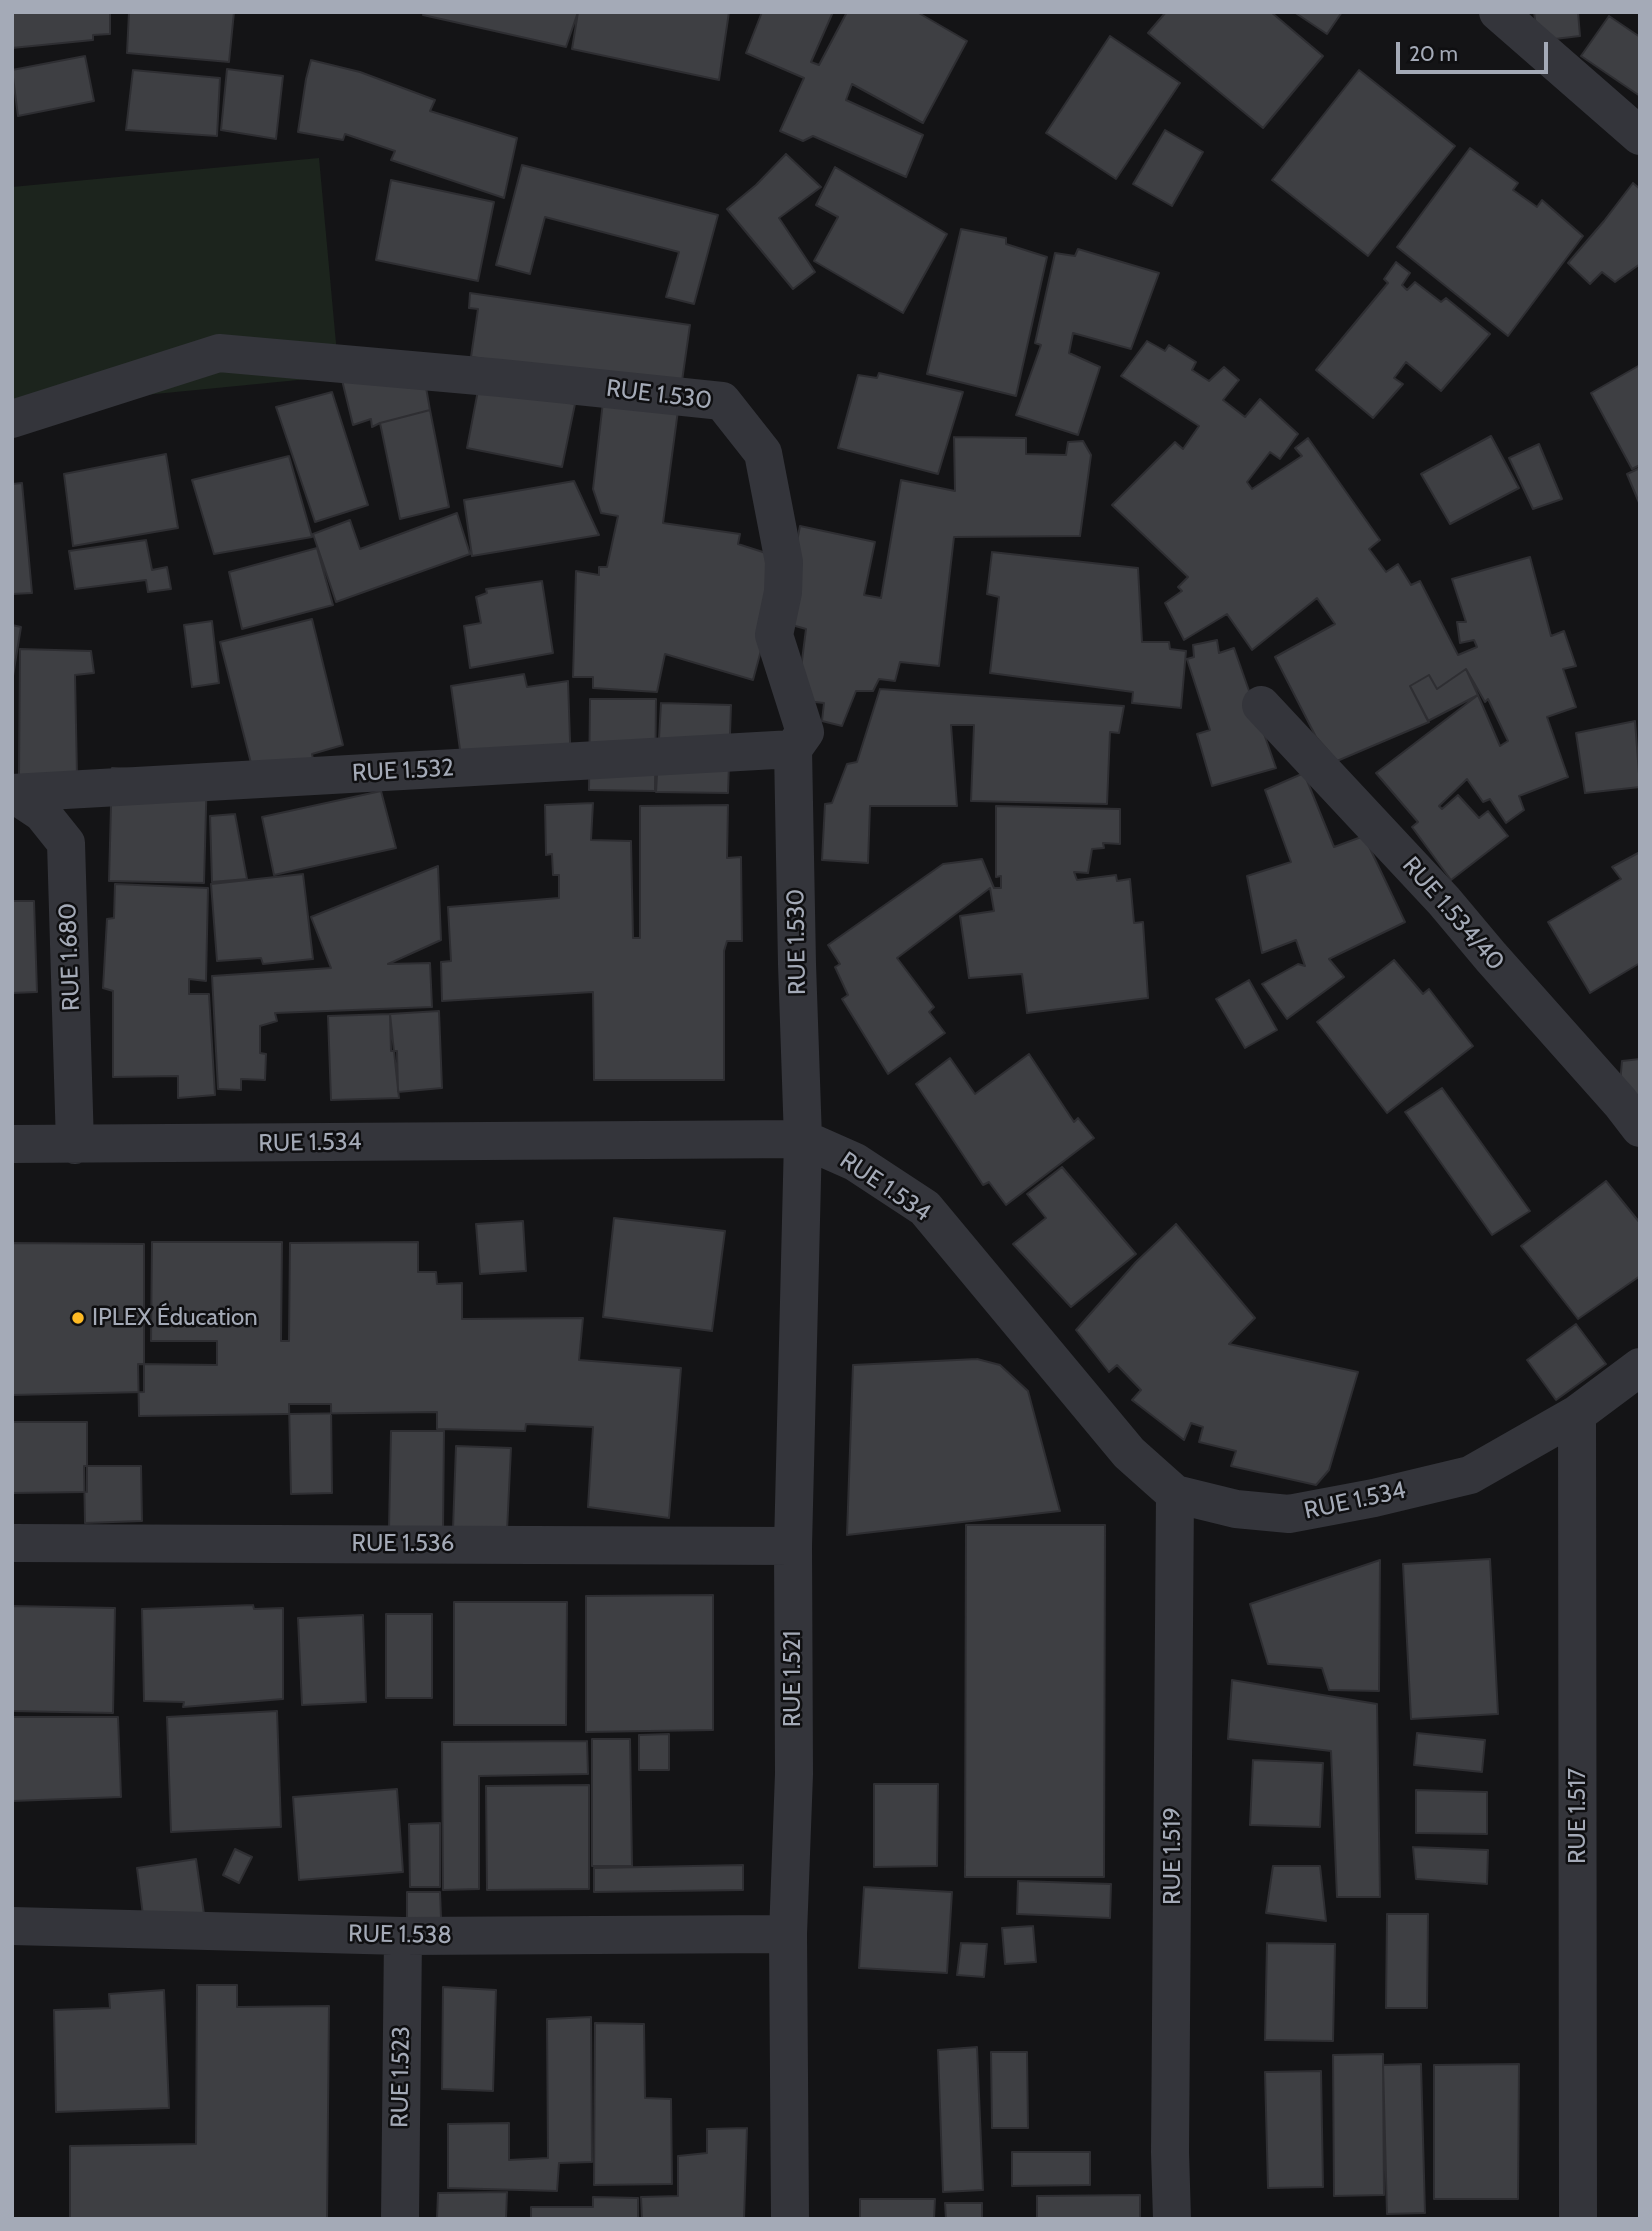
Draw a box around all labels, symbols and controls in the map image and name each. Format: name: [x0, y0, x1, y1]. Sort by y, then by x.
scale bar: [1400, 28, 1552, 72]
text: 20 m: [1409, 41, 1458, 66]
street label: RUE 1.530: [605, 374, 713, 416]
street label: RUE 1.532: [351, 754, 455, 788]
street label: RUE 1.534/40: [1396, 851, 1510, 977]
street label: RUE 1.530: [782, 889, 812, 995]
street label: RUE 1.680: [54, 902, 86, 1012]
street label: RUE 1.534: [258, 1128, 362, 1158]
street label: RUE 1.534: [834, 1146, 936, 1228]
place label: IPLEX Éducation: [92, 1304, 258, 1332]
marker: IPLEX Éducation: [70, 1310, 86, 1326]
street label: RUE 1.534: [1302, 1476, 1408, 1526]
street label: RUE 1.536: [352, 1530, 454, 1558]
street label: RUE 1.521: [779, 1631, 807, 1727]
street label: RUE 1.517: [1564, 1768, 1592, 1864]
street label: RUE 1.519: [1159, 1807, 1187, 1905]
street label: RUE 1.538: [348, 1920, 452, 1950]
street label: RUE 1.523: [386, 2026, 416, 2128]

